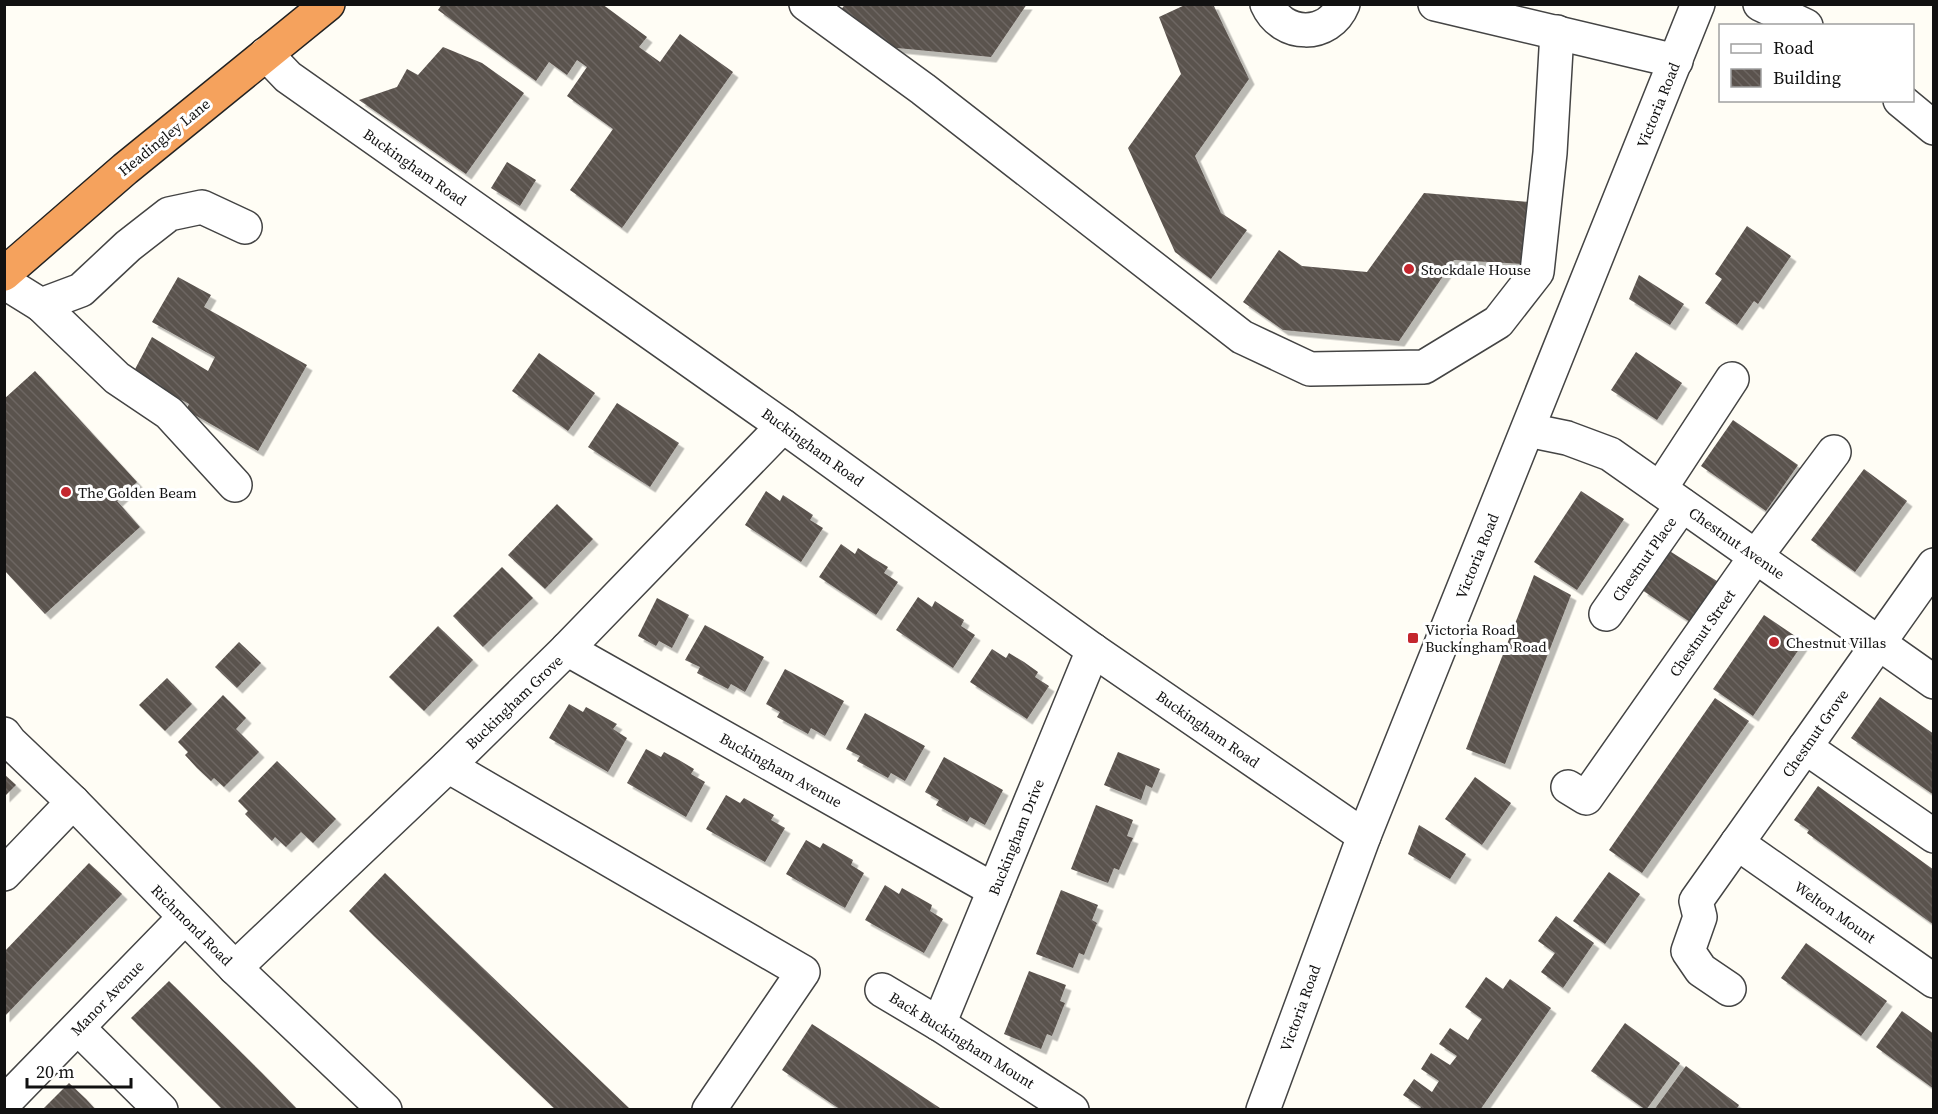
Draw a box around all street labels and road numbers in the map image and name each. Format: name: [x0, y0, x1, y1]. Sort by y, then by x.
street label: Victoria Road: [1631, 59, 1685, 151]
street label: Headingley Lane: [114, 93, 215, 181]
street label: Buckingham Road: [359, 123, 471, 211]
street label: Buckingham Road: [758, 403, 869, 492]
street label: Chestnut Avenue: [1685, 502, 1790, 584]
street label: Victoria Road: [1450, 510, 1504, 602]
street label: Chestnut Place: [1607, 512, 1681, 606]
street label: Chestnut Street: [1664, 585, 1740, 681]
street label: Buckingham Grove: [461, 650, 567, 754]
street label: Chestnut Grove: [1777, 684, 1853, 781]
street label: Buckingham Road: [1152, 685, 1264, 773]
street label: Buckingham Avenue: [716, 728, 846, 813]
street label: Buckingham Drive: [983, 775, 1049, 898]
street label: Welton Mount: [1790, 876, 1880, 948]
street label: Richmond Road: [147, 880, 238, 971]
street label: Manor Avenue: [66, 955, 149, 1040]
street label: Victoria Road: [1275, 961, 1326, 1054]
street label: Back Buckingham Mount: [885, 987, 1039, 1093]

